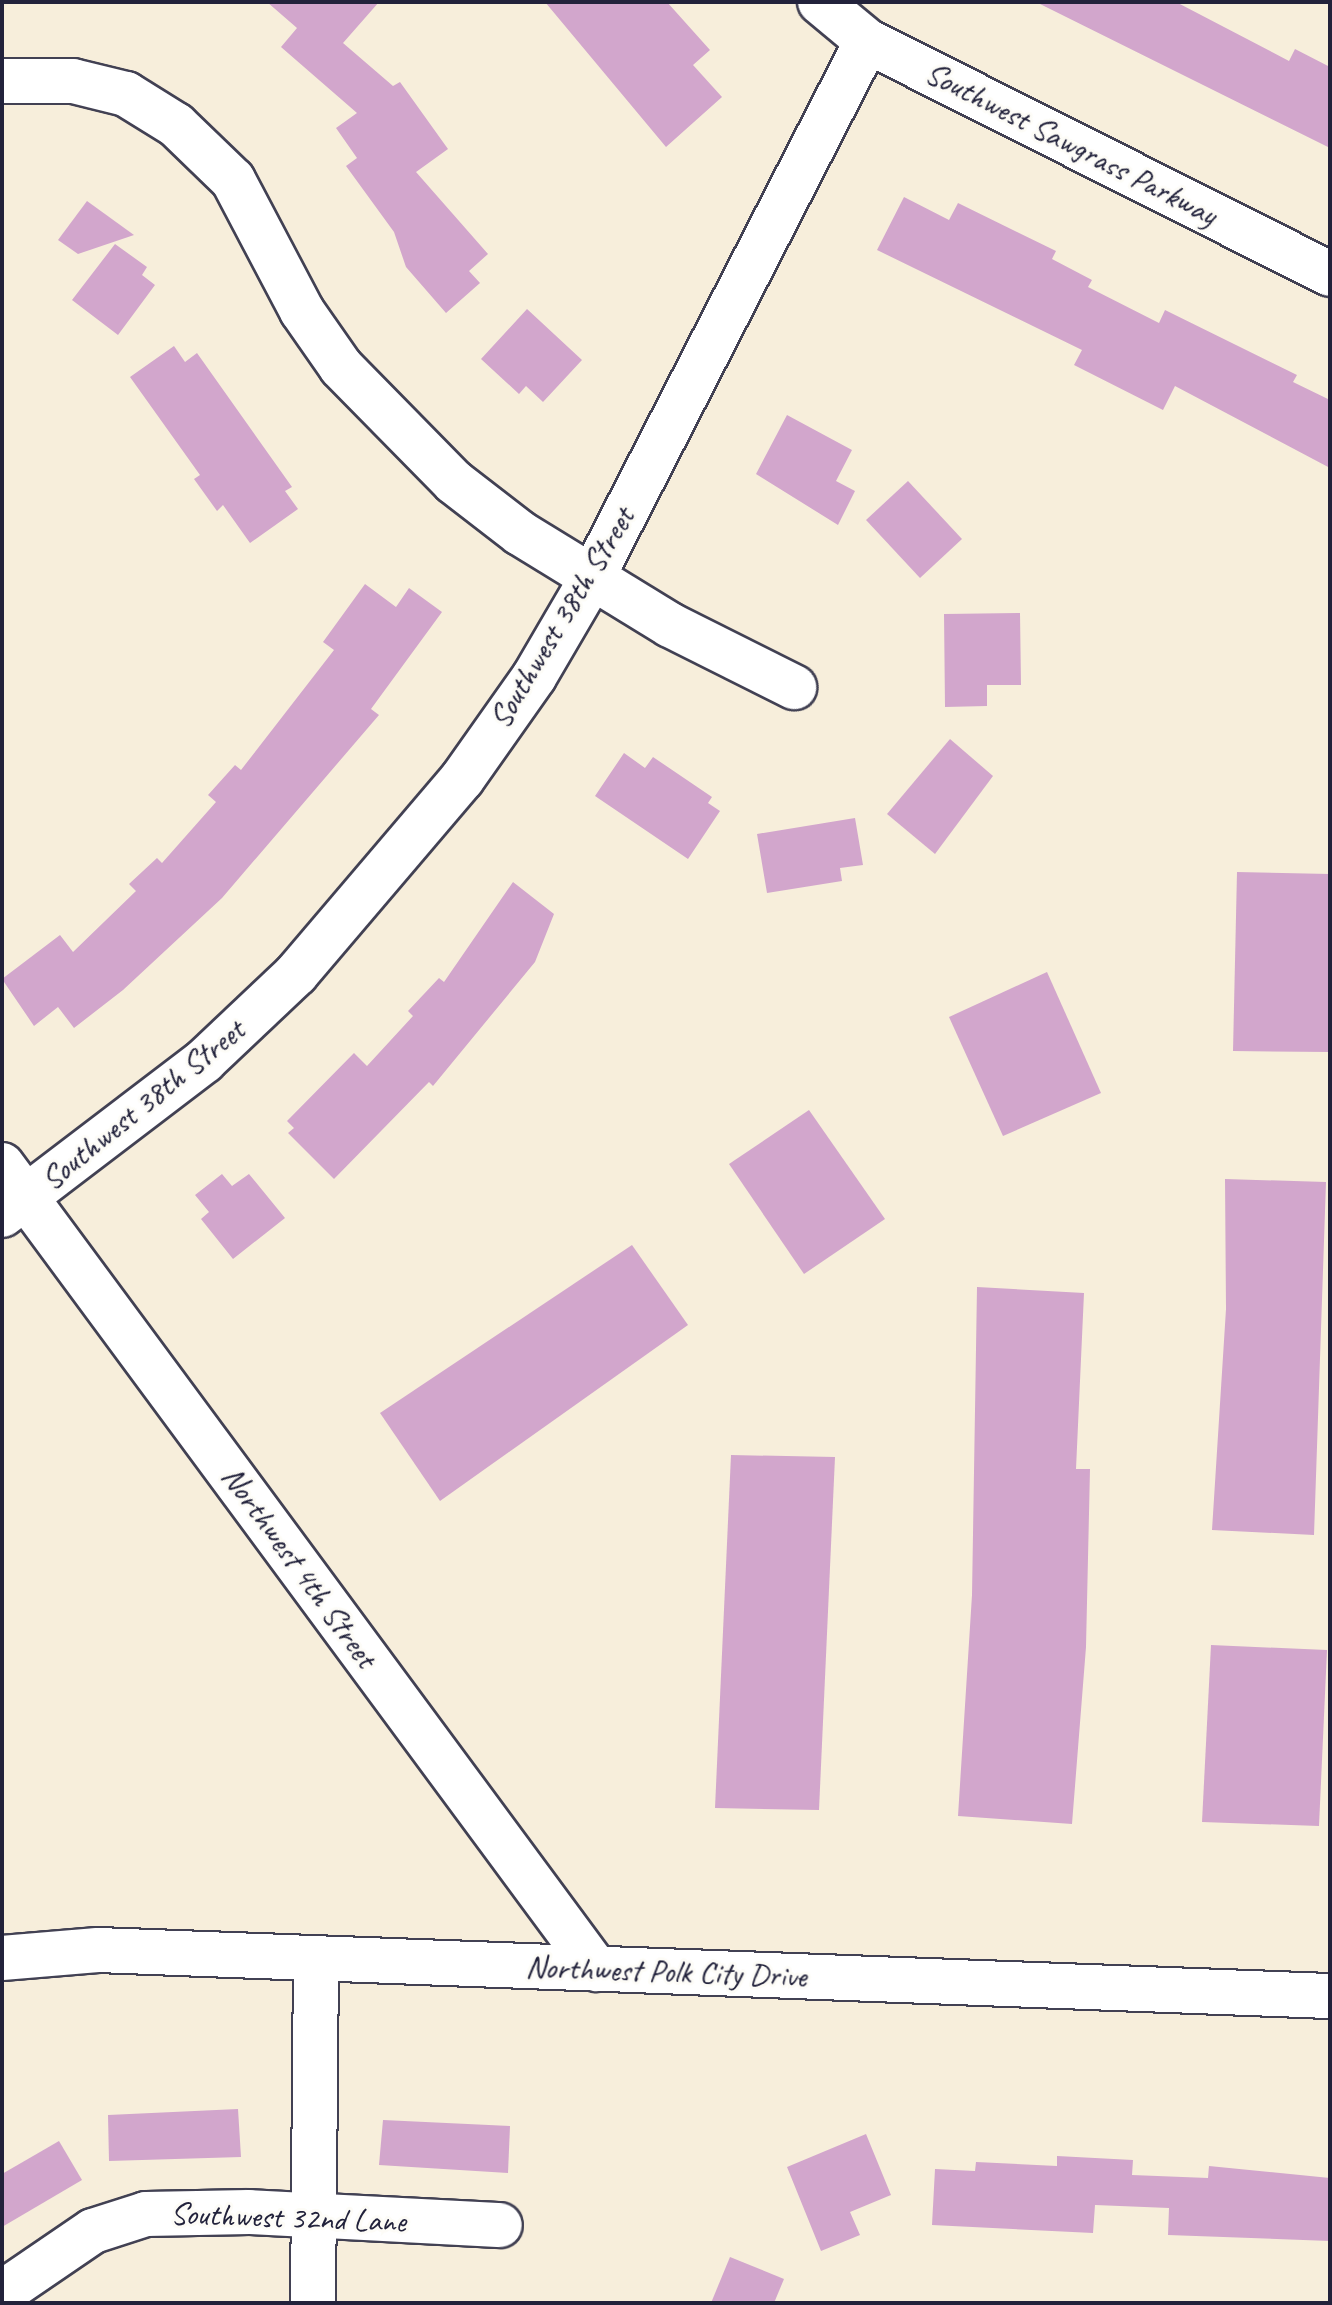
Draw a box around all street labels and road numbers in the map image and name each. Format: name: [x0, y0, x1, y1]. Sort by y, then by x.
street label: Southwest Sawgrass Parkway: [919, 54, 1223, 234]
street label: Southwest 38th Street: [481, 501, 643, 735]
street label: Southwest 38th Street: [33, 1011, 253, 1199]
street label: Northwest 4th Street: [213, 1459, 385, 1675]
street label: Northwest Polk City Drive: [525, 1948, 807, 1996]
street label: Southwest 32nd Lane: [170, 2195, 406, 2241]

